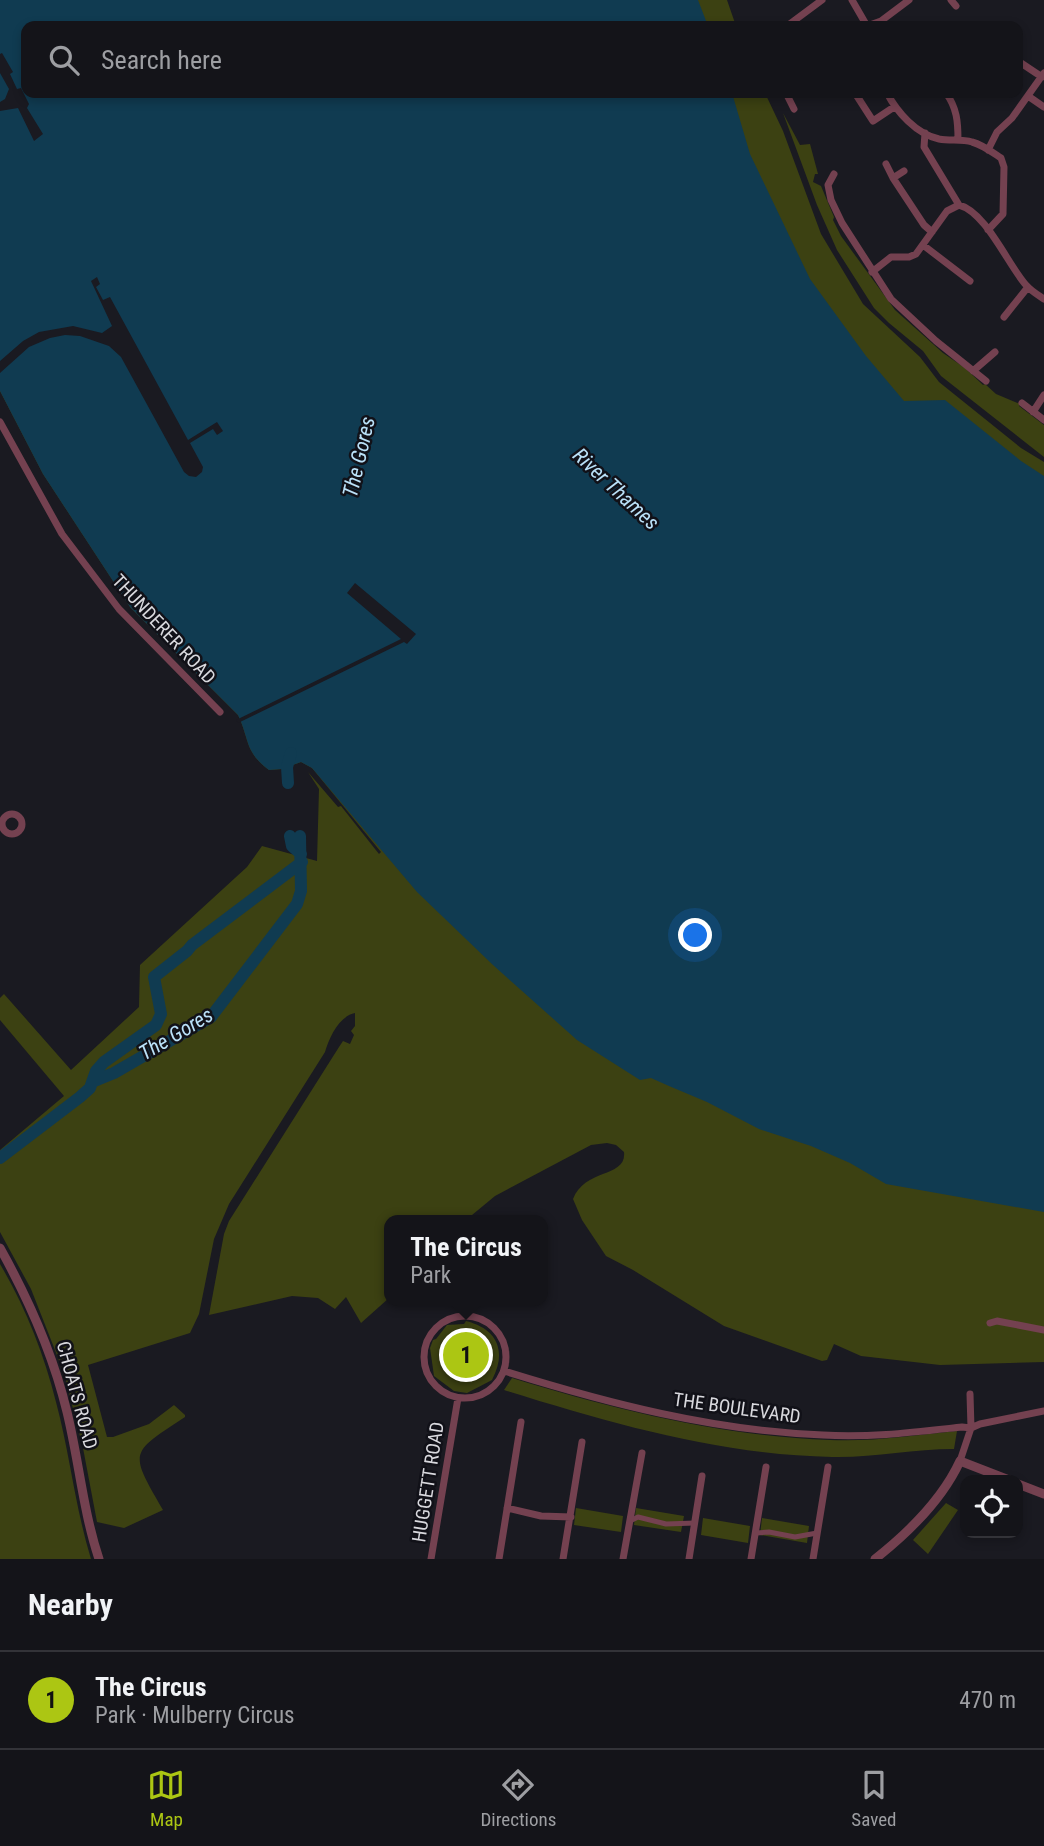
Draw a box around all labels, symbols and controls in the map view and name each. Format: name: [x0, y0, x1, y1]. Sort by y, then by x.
search box: [21, 21, 1023, 98]
icon: search: [45, 41, 83, 79]
text: Search here: [101, 45, 222, 75]
water label: The Gores: [338, 414, 380, 500]
water label: River Thames: [568, 443, 664, 535]
street label: THUNDERER ROAD: [107, 569, 221, 689]
your location: [678, 918, 712, 952]
water label: The Gores: [135, 1003, 217, 1065]
popup: [384, 1215, 548, 1306]
text: The Circus: [410, 1232, 522, 1262]
text: Park: [410, 1262, 451, 1289]
pin: 1: [443, 1329, 489, 1381]
street label: CHOATS ROAD: [52, 1339, 102, 1451]
street label: THE BOULEVARD: [672, 1388, 802, 1428]
street label: HUGGETT ROAD: [407, 1420, 449, 1544]
map controls: [960, 1475, 1023, 1538]
button: locate: [960, 1475, 1023, 1538]
text: Nearby: [28, 1587, 113, 1622]
text: The Circus: [95, 1672, 207, 1702]
text: 1: [45, 1687, 57, 1714]
text: 470 m: [959, 1687, 1016, 1714]
text: Park · Mulberry Circus: [95, 1702, 295, 1729]
tab: Map: [147, 1766, 185, 1831]
tab: Directions: [480, 1766, 556, 1831]
tab: Saved: [851, 1766, 897, 1831]

